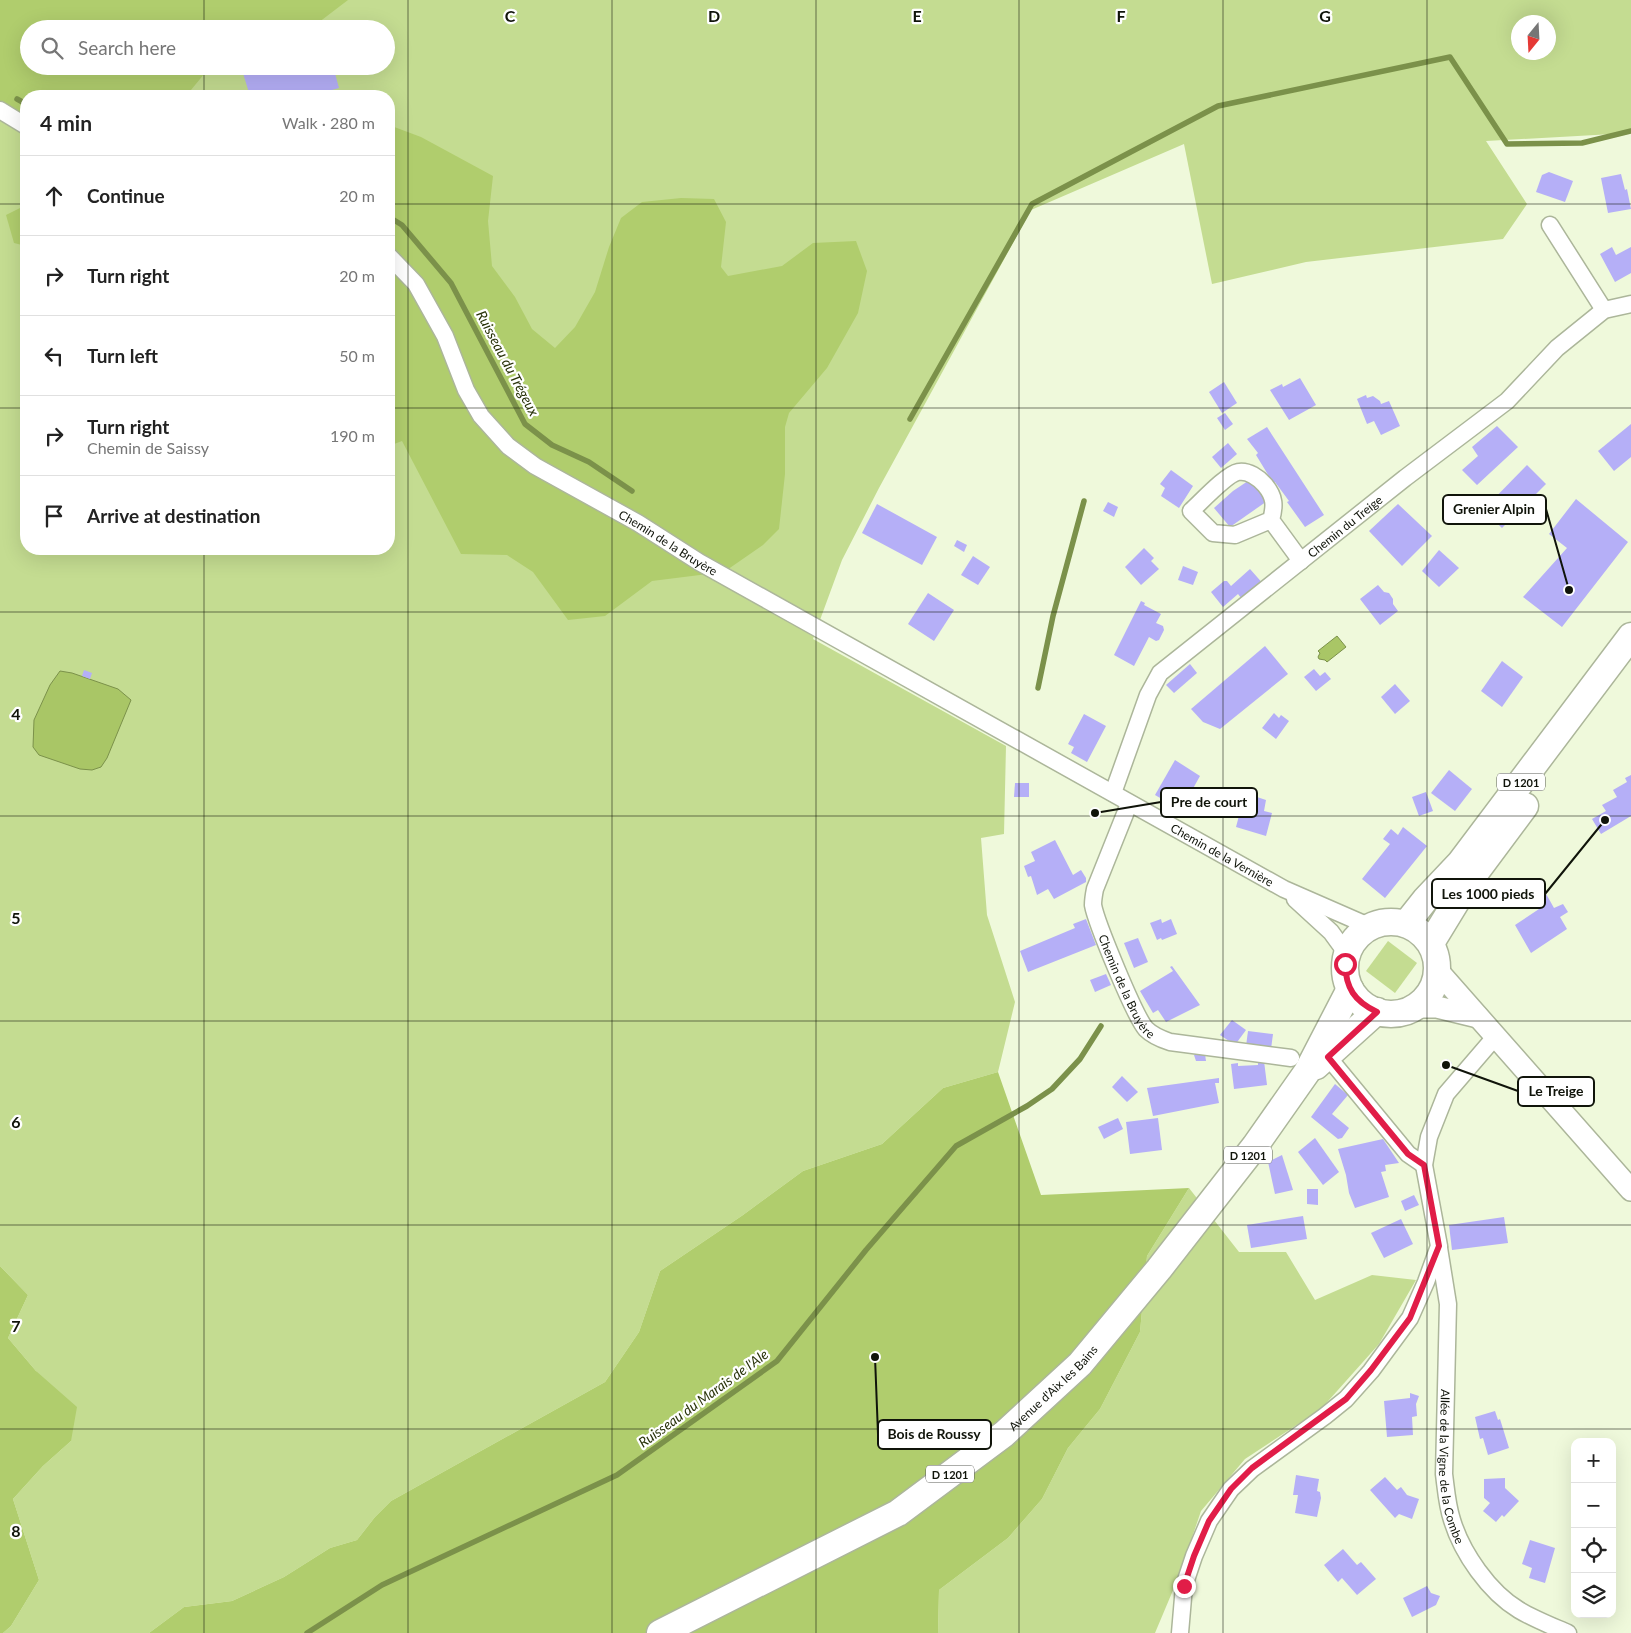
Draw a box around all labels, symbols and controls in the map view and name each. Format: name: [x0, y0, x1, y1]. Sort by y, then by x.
text: C: [505, 6, 516, 25]
text: D: [708, 6, 720, 25]
text: E: [912, 6, 922, 25]
text: F: [1116, 6, 1126, 25]
text: G: [1319, 6, 1331, 25]
north arrow: [1511, 15, 1556, 60]
search box: [20, 20, 395, 75]
icon: search: [38, 34, 66, 62]
text: Search here: [78, 36, 176, 59]
text: 4 min: [40, 110, 92, 135]
text: Walk · 280 m: [282, 113, 375, 132]
icon: ahead: [40, 182, 68, 210]
text: Continue: [87, 184, 165, 207]
text: 20 m: [339, 186, 375, 205]
icon: right: [40, 262, 68, 290]
text: Turn right: [87, 264, 169, 287]
text: 20 m: [339, 266, 375, 285]
water label: Ruisseau du Trégeux: [473, 307, 543, 419]
icon: left: [40, 342, 68, 370]
text: Turn left: [87, 344, 158, 367]
text: 50 m: [339, 346, 375, 365]
text: Turn right: [87, 415, 169, 438]
icon: right: [40, 422, 68, 450]
text: 190 m: [330, 426, 375, 445]
text: Chemin de Saissy: [87, 438, 209, 457]
street label: Chemin du Treige: [1304, 492, 1385, 560]
callout: Grenier Alpin: [1443, 495, 1546, 524]
text: Grenier Alpin: [1453, 500, 1535, 517]
icon: arrive: [40, 502, 68, 530]
text: Arrive at destination: [87, 504, 260, 527]
street label: Chemin de la Bruyère: [616, 506, 720, 578]
text: 4: [11, 704, 21, 723]
road number: D 1201: [1497, 774, 1545, 790]
callout: Pre de court: [1161, 788, 1257, 817]
text: Pre de court: [1171, 793, 1248, 810]
street label: Chemin de la Vernière: [1168, 820, 1276, 889]
callout: Les 1000 pieds: [1432, 879, 1545, 908]
text: Les 1000 pieds: [1442, 885, 1534, 902]
text: 5: [11, 908, 21, 927]
street label: Chemin de la Bruyère: [1096, 932, 1158, 1041]
route start: [1334, 953, 1357, 976]
callout: Le Treige: [1518, 1077, 1594, 1106]
text: Le Treige: [1528, 1082, 1584, 1099]
text: 6: [11, 1112, 21, 1131]
road number: D 1201: [1224, 1146, 1272, 1164]
text: 7: [11, 1316, 21, 1335]
street label: Avenue d'Aix les Bains: [1005, 1342, 1100, 1434]
water label: Ruisseau du Marais de l'Ale: [635, 1345, 771, 1451]
street label: Allée de la Vigne de la Combe: [1436, 1389, 1468, 1546]
callout: Bois de Roussy: [878, 1420, 991, 1449]
text: Bois de Roussy: [887, 1425, 981, 1442]
map controls: [1571, 1438, 1616, 1618]
button: +: [1571, 1438, 1616, 1483]
road number: D 1201: [926, 1466, 974, 1482]
button: −: [1571, 1483, 1616, 1528]
text: 8: [11, 1521, 21, 1540]
button: locate: [1571, 1528, 1616, 1573]
button: layers: [1571, 1573, 1616, 1618]
route end: [1173, 1575, 1196, 1598]

